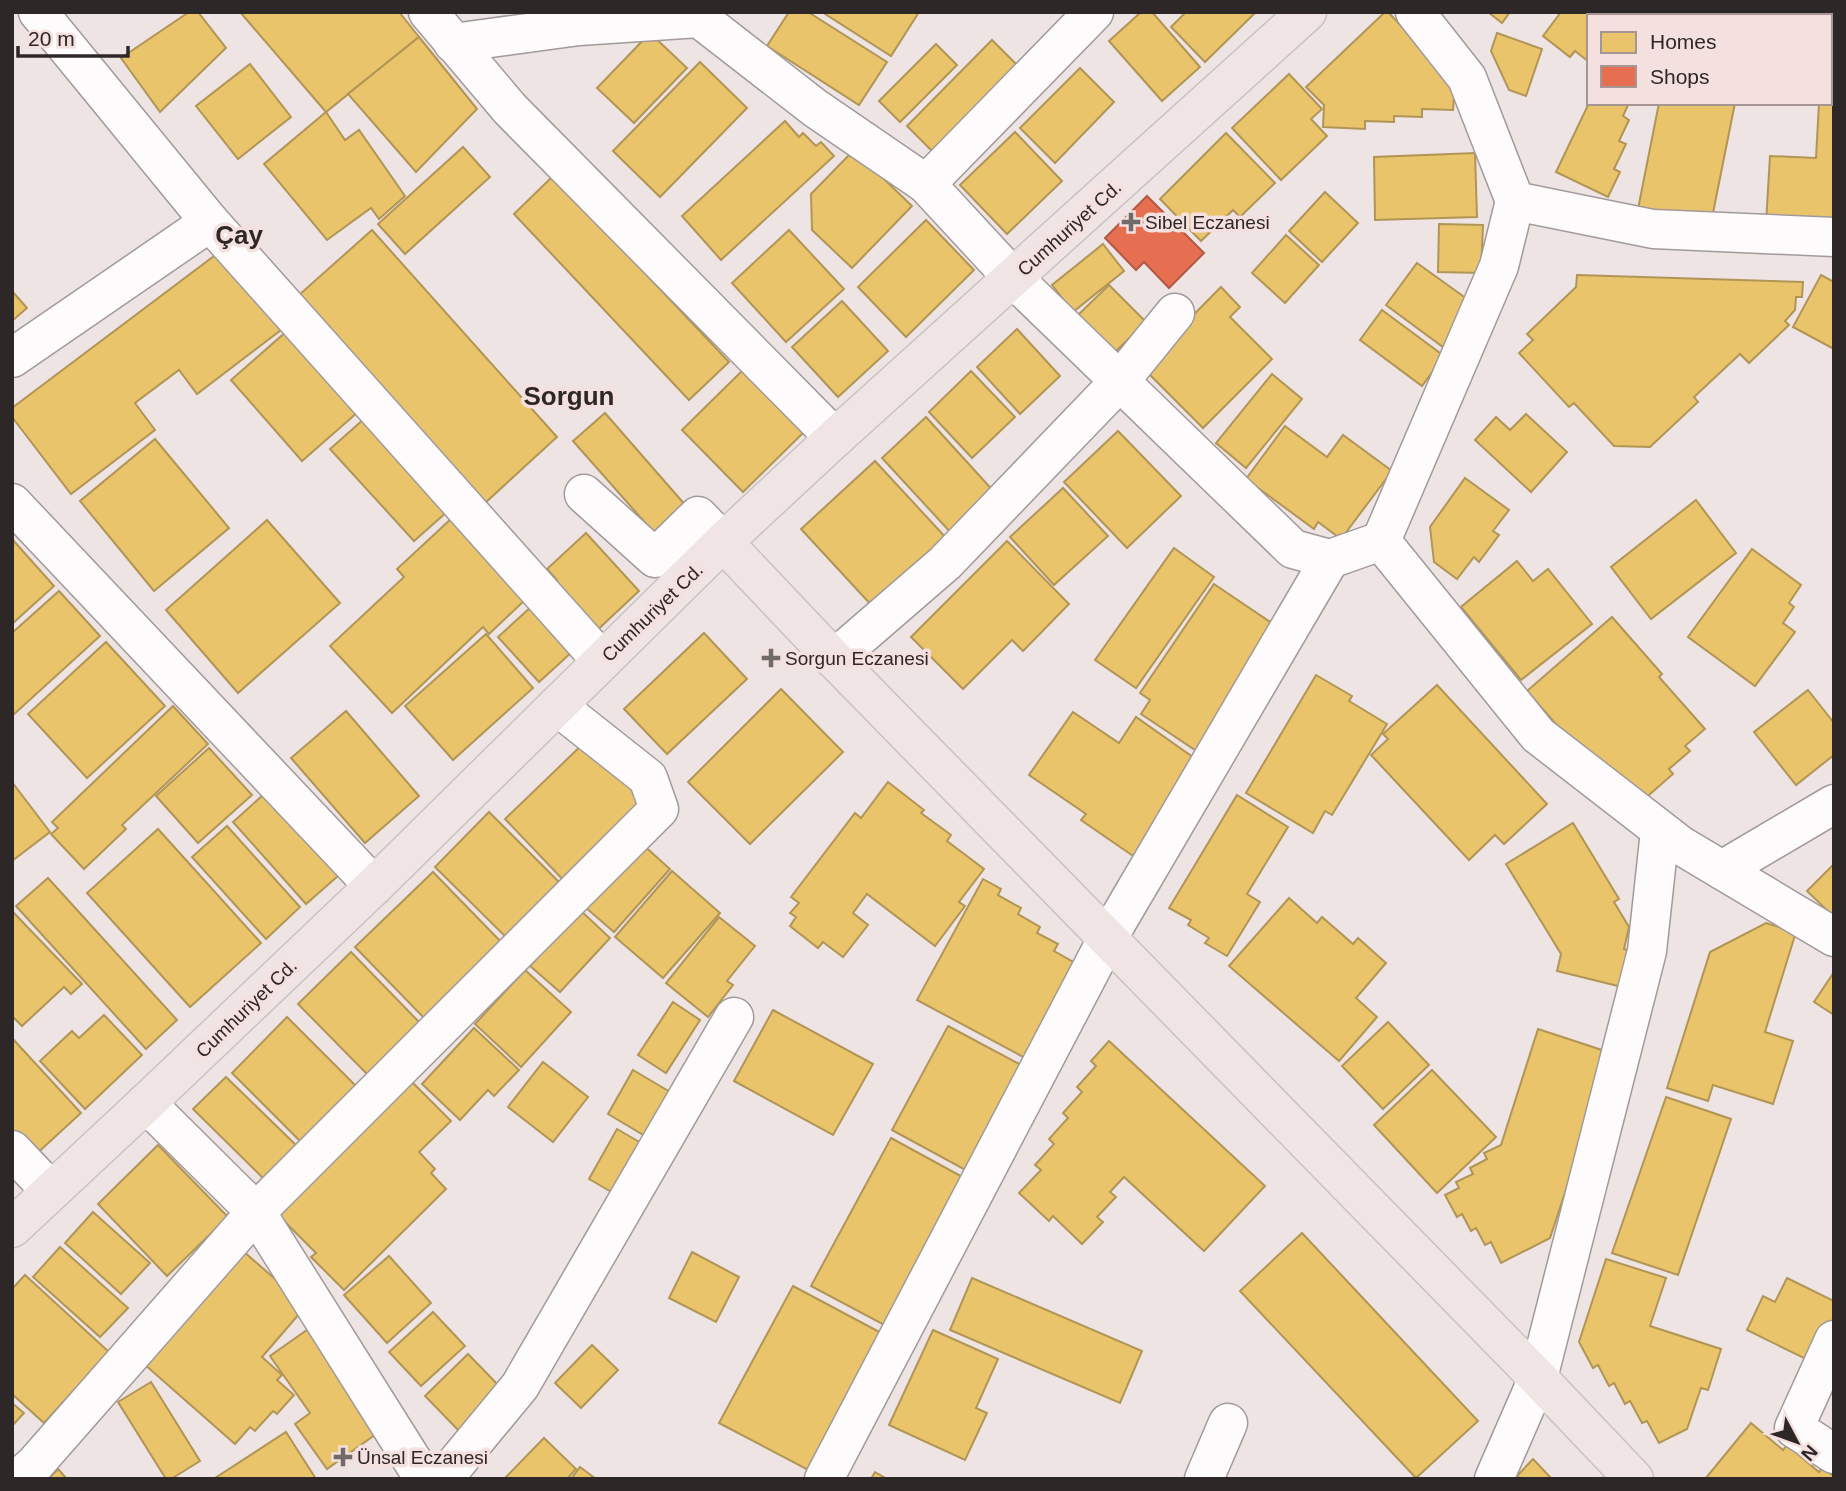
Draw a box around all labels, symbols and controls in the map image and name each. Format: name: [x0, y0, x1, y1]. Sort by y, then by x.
scale bar: [18, 14, 128, 58]
legend: [1587, 14, 1832, 105]
text: 20 m: [28, 27, 75, 50]
text: Homes: [1650, 30, 1717, 53]
text: Shops: [1650, 65, 1710, 88]
street label: Cumhuriyet Cd.: [1013, 176, 1125, 280]
place label: Sibel Eczanesi: [1145, 212, 1270, 233]
marker: Sibel Eczanesi: [1123, 214, 1139, 230]
district label: Çay: [215, 220, 263, 250]
district label: Sorgun: [524, 381, 615, 411]
street label: Cumhuriyet Cd.: [598, 559, 707, 666]
place label: Sorgun Eczanesi: [785, 648, 929, 669]
marker: Sorgun Eczanesi: [763, 650, 779, 666]
street label: Cumhuriyet Cd.: [192, 955, 301, 1062]
north arrow: [1762, 1407, 1832, 1477]
text: N: [1797, 1441, 1822, 1465]
place label: Ünsal Eczanesi: [357, 1447, 488, 1468]
marker: Ünsal Eczanesi: [335, 1449, 351, 1465]

